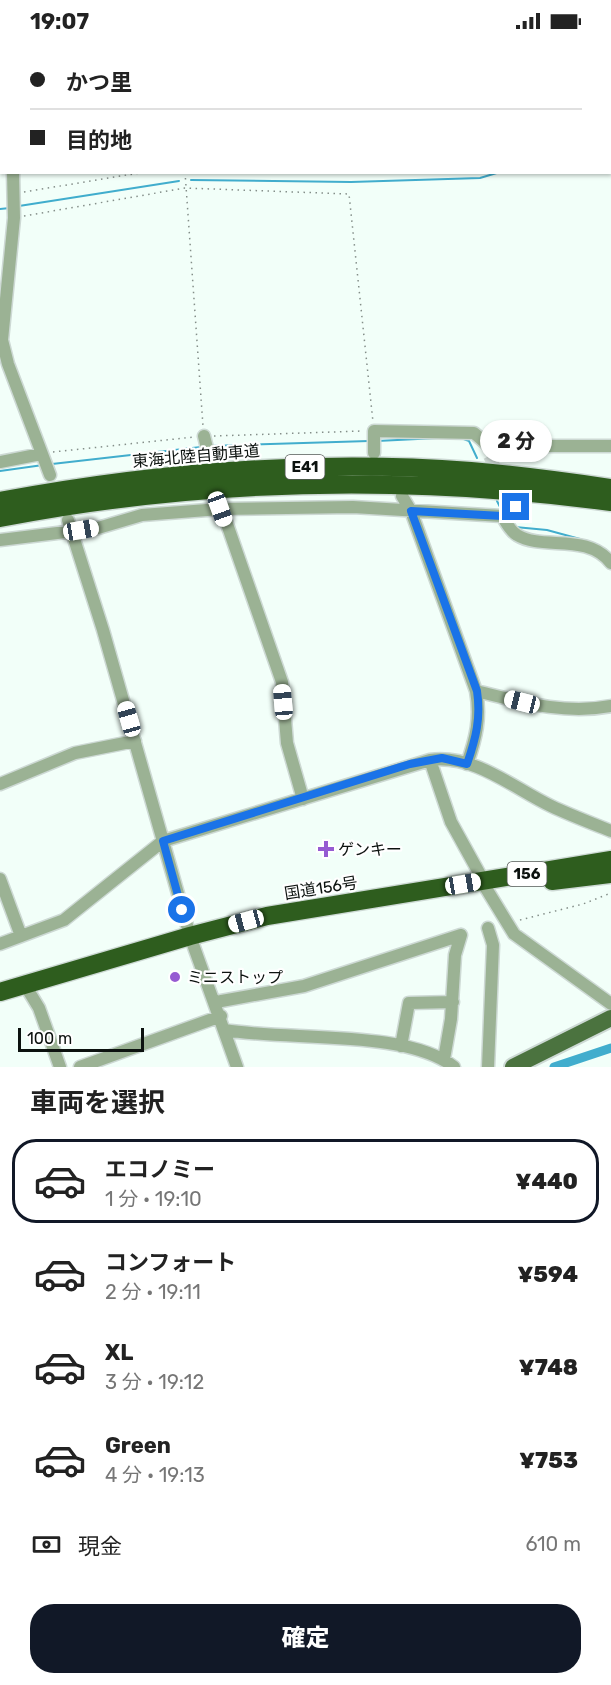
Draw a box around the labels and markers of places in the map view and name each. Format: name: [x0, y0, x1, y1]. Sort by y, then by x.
place label: ゲンキー: [338, 840, 402, 859]
marker: ゲンキー: [319, 842, 333, 856]
place label: ミニストップ: [187, 968, 283, 987]
marker: ミニストップ: [168, 970, 182, 984]

